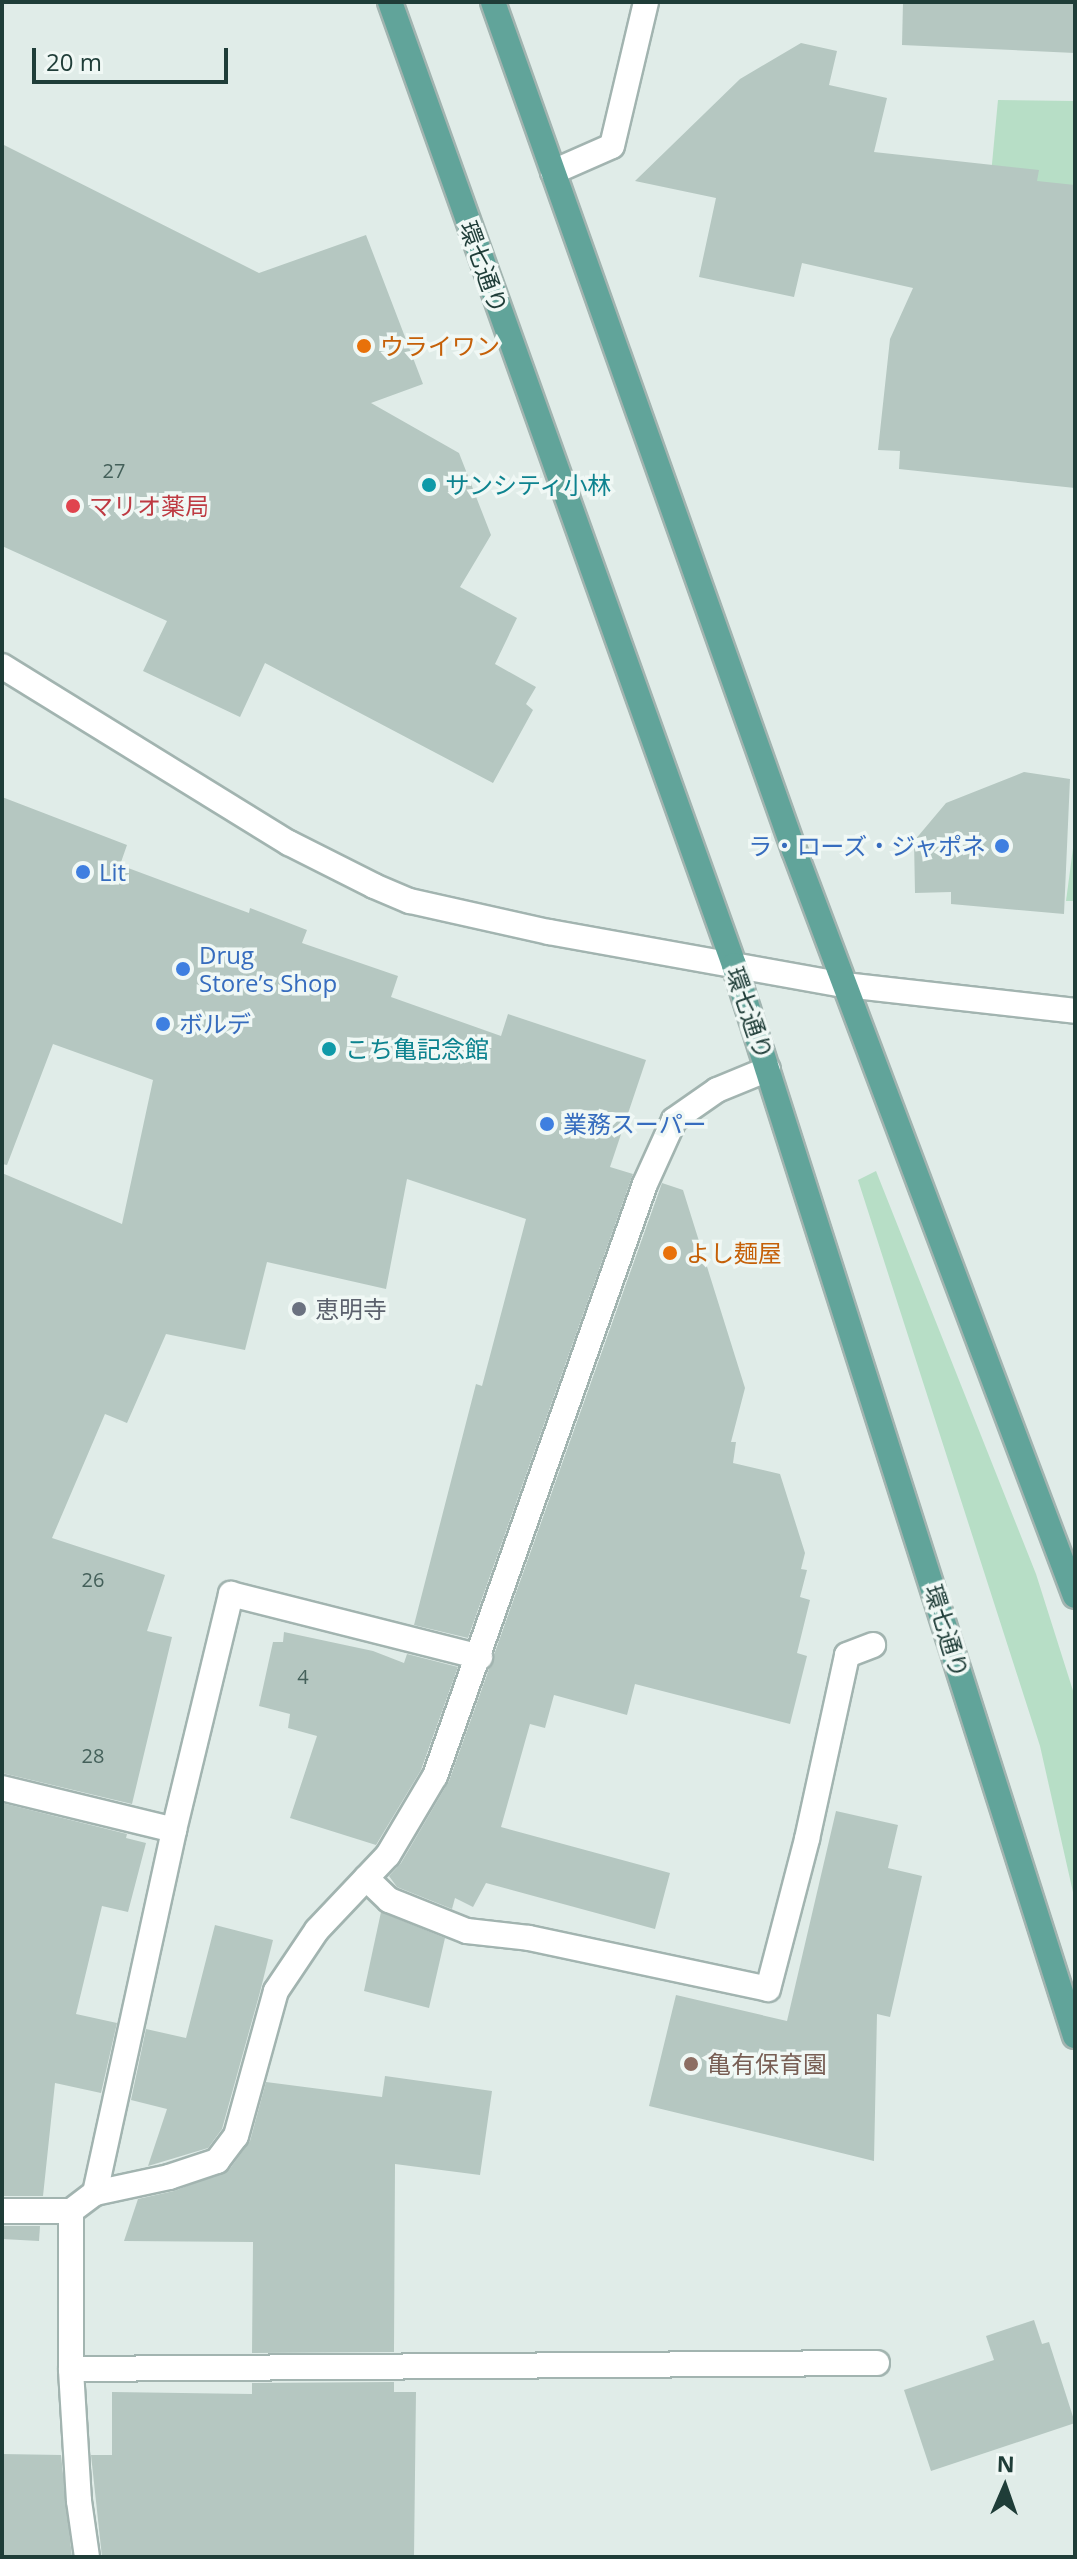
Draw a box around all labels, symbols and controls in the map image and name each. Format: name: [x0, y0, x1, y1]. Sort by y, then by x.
scale bar: [36, 32, 232, 82]
text: 20 m: [46, 45, 102, 78]
street label: 環七通り: [454, 217, 514, 317]
place label: ウライワン: [380, 332, 500, 360]
marker: ウライワン: [355, 337, 373, 355]
house number: 27: [103, 458, 125, 482]
place label: サンシティ小林: [445, 471, 613, 499]
marker: サンシティ小林: [420, 476, 438, 494]
place label: マリオ薬局: [89, 492, 209, 520]
marker: マリオ薬局: [64, 497, 82, 515]
place label: ラ・ローズ・ジャポネ: [746, 832, 986, 860]
marker: ラ・ローズ・ジャポネ: [993, 837, 1011, 855]
place label: Lit: [99, 858, 126, 886]
marker: Lit: [74, 863, 92, 881]
place label: Drug Store’s Shop: [199, 941, 337, 997]
marker: Drug Store’s Shop: [174, 960, 192, 978]
street label: 環七通り: [721, 963, 779, 1063]
place label: ボルデ: [179, 1010, 251, 1038]
marker: ボルデ: [154, 1015, 172, 1033]
place label: こち亀記念館: [345, 1035, 489, 1063]
marker: こち亀記念館: [320, 1040, 338, 1058]
place label: 業務スーパー: [563, 1110, 707, 1138]
marker: 業務スーパー: [538, 1115, 556, 1133]
place label: よし麺屋: [686, 1239, 782, 1267]
marker: よし麺屋: [661, 1244, 679, 1262]
place label: 恵明寺: [315, 1295, 387, 1323]
marker: 恵明寺: [290, 1300, 308, 1318]
house number: 26: [82, 1567, 104, 1591]
street label: 環七通り: [919, 1581, 975, 1681]
house number: 4: [297, 1664, 309, 1688]
house number: 28: [82, 1743, 104, 1767]
place label: 亀有保育園: [707, 2050, 827, 2078]
marker: 亀有保育園: [682, 2055, 700, 2073]
north arrow: [965, 2447, 1045, 2527]
text: N: [996, 2448, 1015, 2478]

